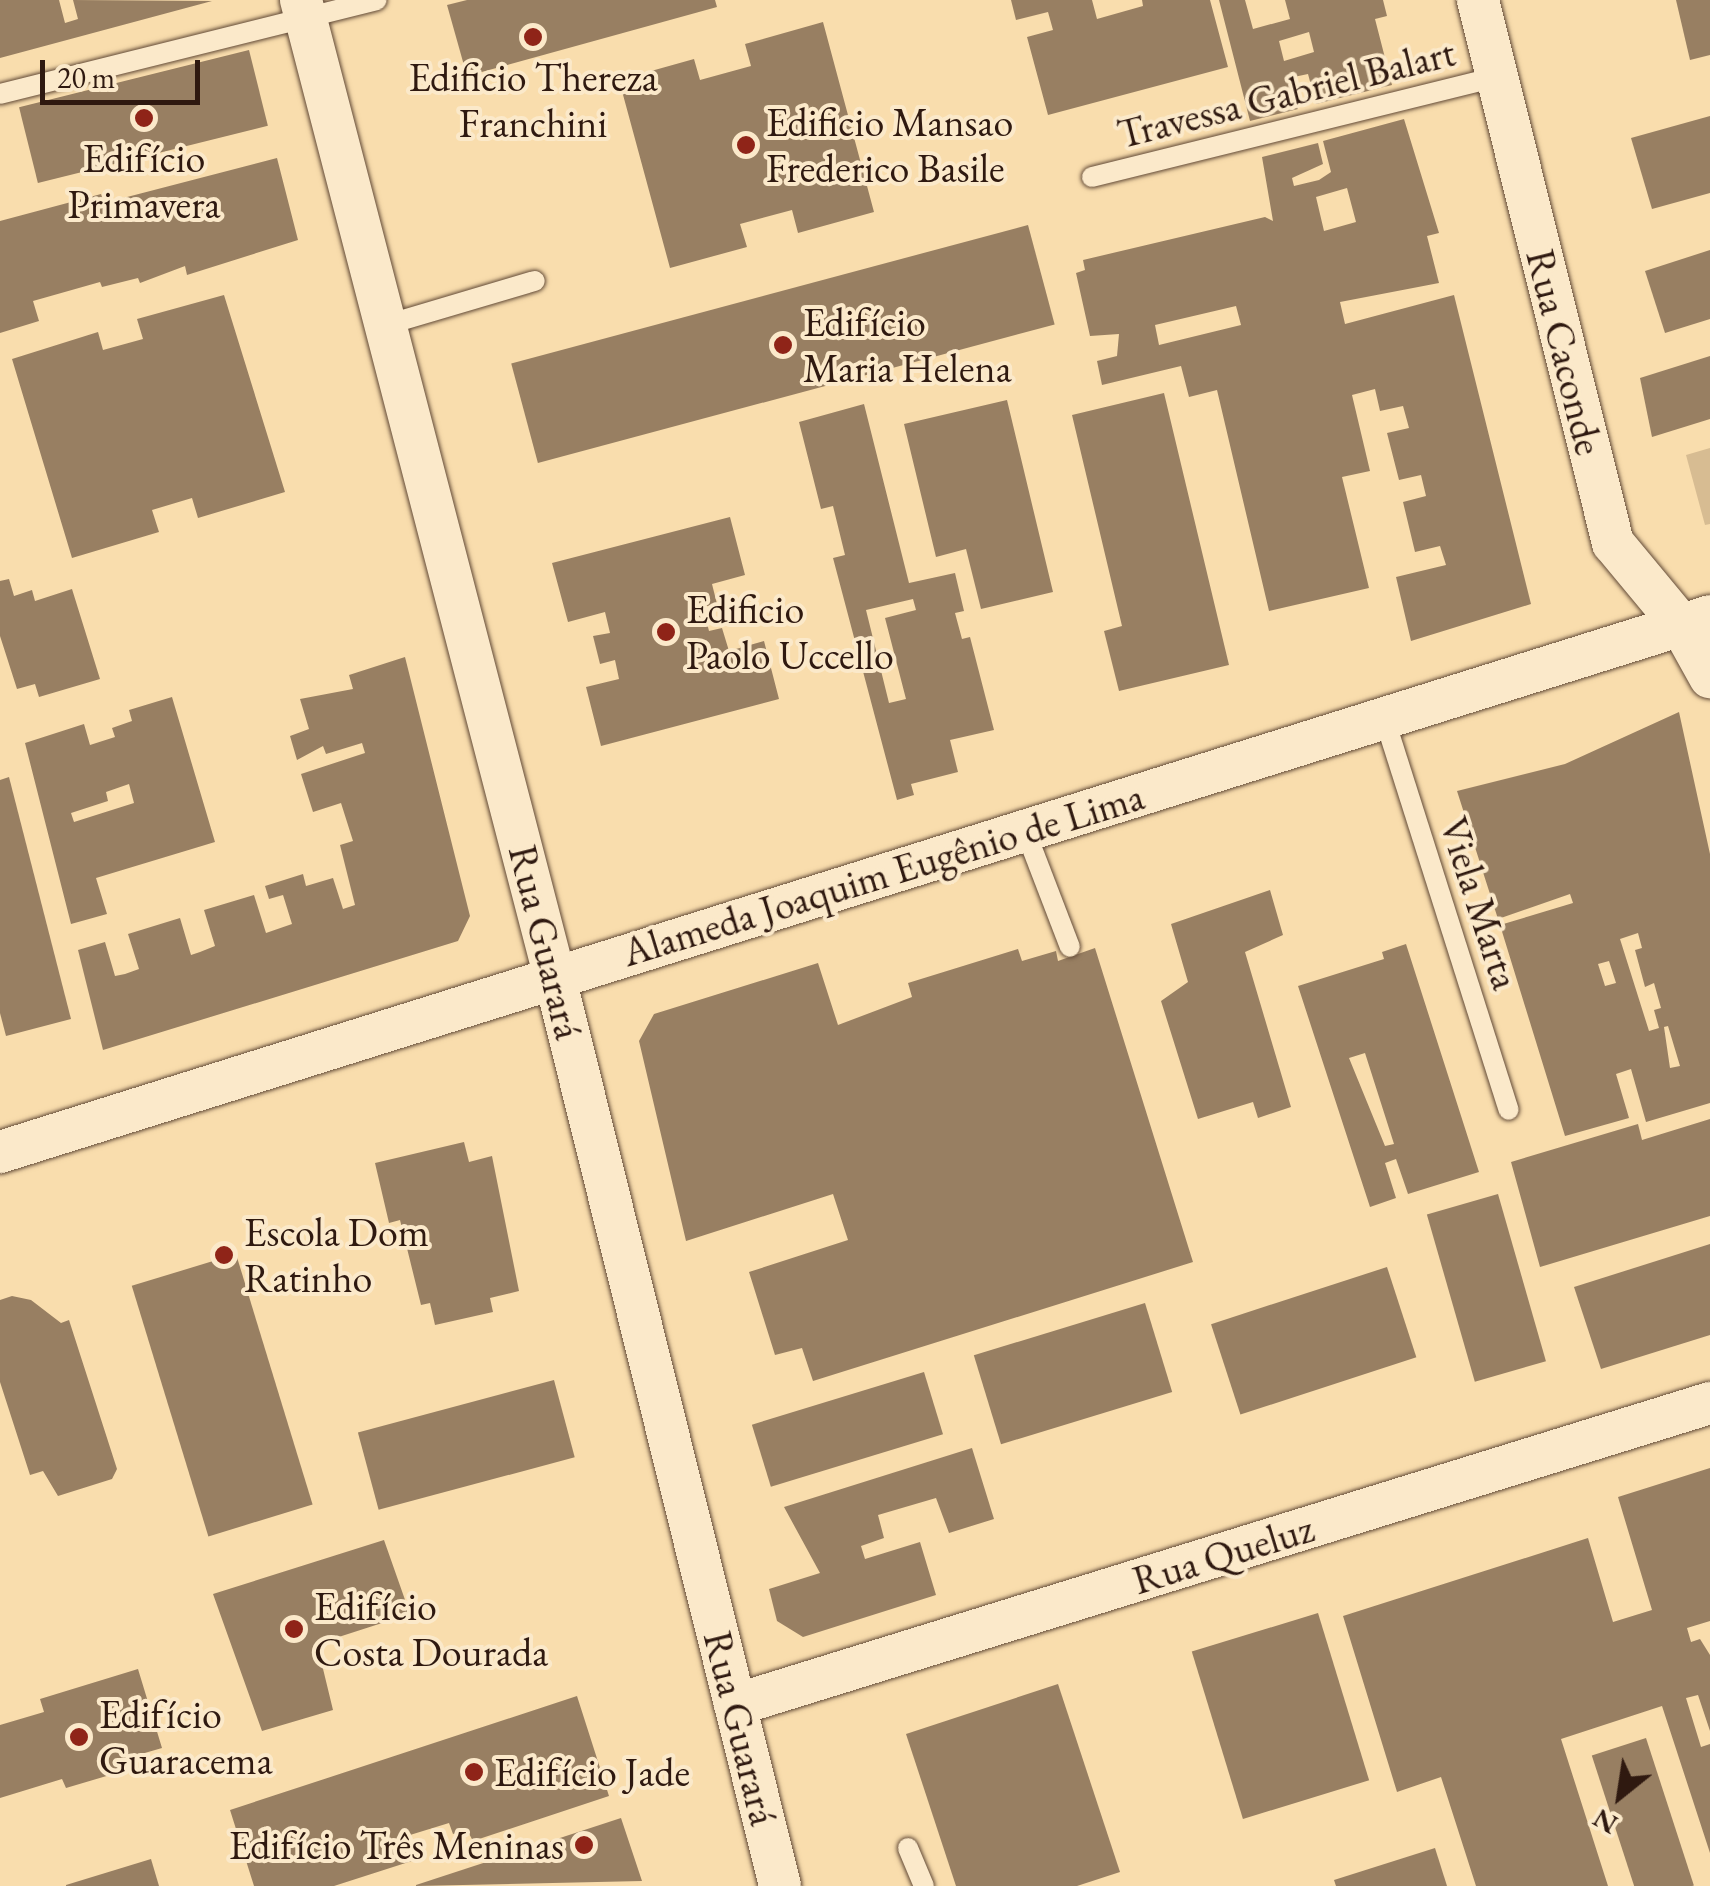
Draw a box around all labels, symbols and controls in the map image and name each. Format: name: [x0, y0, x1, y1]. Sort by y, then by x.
marker: Edificio Thereza Franchini: [522, 26, 544, 48]
street label: Travessa Gabriel Balart: [1112, 28, 1460, 158]
scale bar: [45, 40, 205, 102]
place label: Edificio Thereza Franchini: [408, 53, 658, 147]
text: 20 m: [57, 58, 115, 97]
place label: Edificio Mansao Frederico Basile: [766, 98, 1013, 192]
marker: Edifício Primavera: [133, 107, 155, 129]
place label: Edifício Primavera: [68, 134, 220, 228]
marker: Edificio Mansao Frederico Basile: [735, 134, 757, 156]
street label: Rua Caconde: [1516, 244, 1614, 460]
place label: Edifício Maria Helena: [803, 298, 1012, 392]
marker: Edifício Maria Helena: [772, 334, 794, 356]
place label: Edificio Paolo Uccello: [686, 585, 894, 679]
marker: Edificio Paolo Uccello: [655, 621, 677, 643]
street label: Alameda Joaquim Eugênio de Lima: [617, 772, 1149, 976]
street label: Viela Marta: [1430, 811, 1530, 995]
street label: Rua Guarará: [499, 840, 593, 1044]
place label: Escola Dom Ratinho: [244, 1208, 429, 1302]
marker: Escola Dom Ratinho: [213, 1244, 235, 1266]
street label: Rua Queluz: [1127, 1504, 1319, 1604]
place label: Edifício Costa Dourada: [314, 1582, 548, 1676]
marker: Edifício Costa Dourada: [283, 1618, 305, 1640]
street label: Rua Guarará: [694, 1626, 788, 1830]
place label: Edifício Guaracema: [99, 1690, 273, 1784]
marker: Edifício Guaracema: [68, 1726, 90, 1748]
north arrow: [1570, 1746, 1670, 1846]
place label: Edifício Jade: [494, 1748, 690, 1796]
marker: Edifício Jade: [463, 1761, 485, 1783]
text: N: [1586, 1801, 1624, 1843]
place label: Edifício Três Meninas: [229, 1821, 564, 1869]
marker: Edifício Três Meninas: [573, 1834, 595, 1856]

